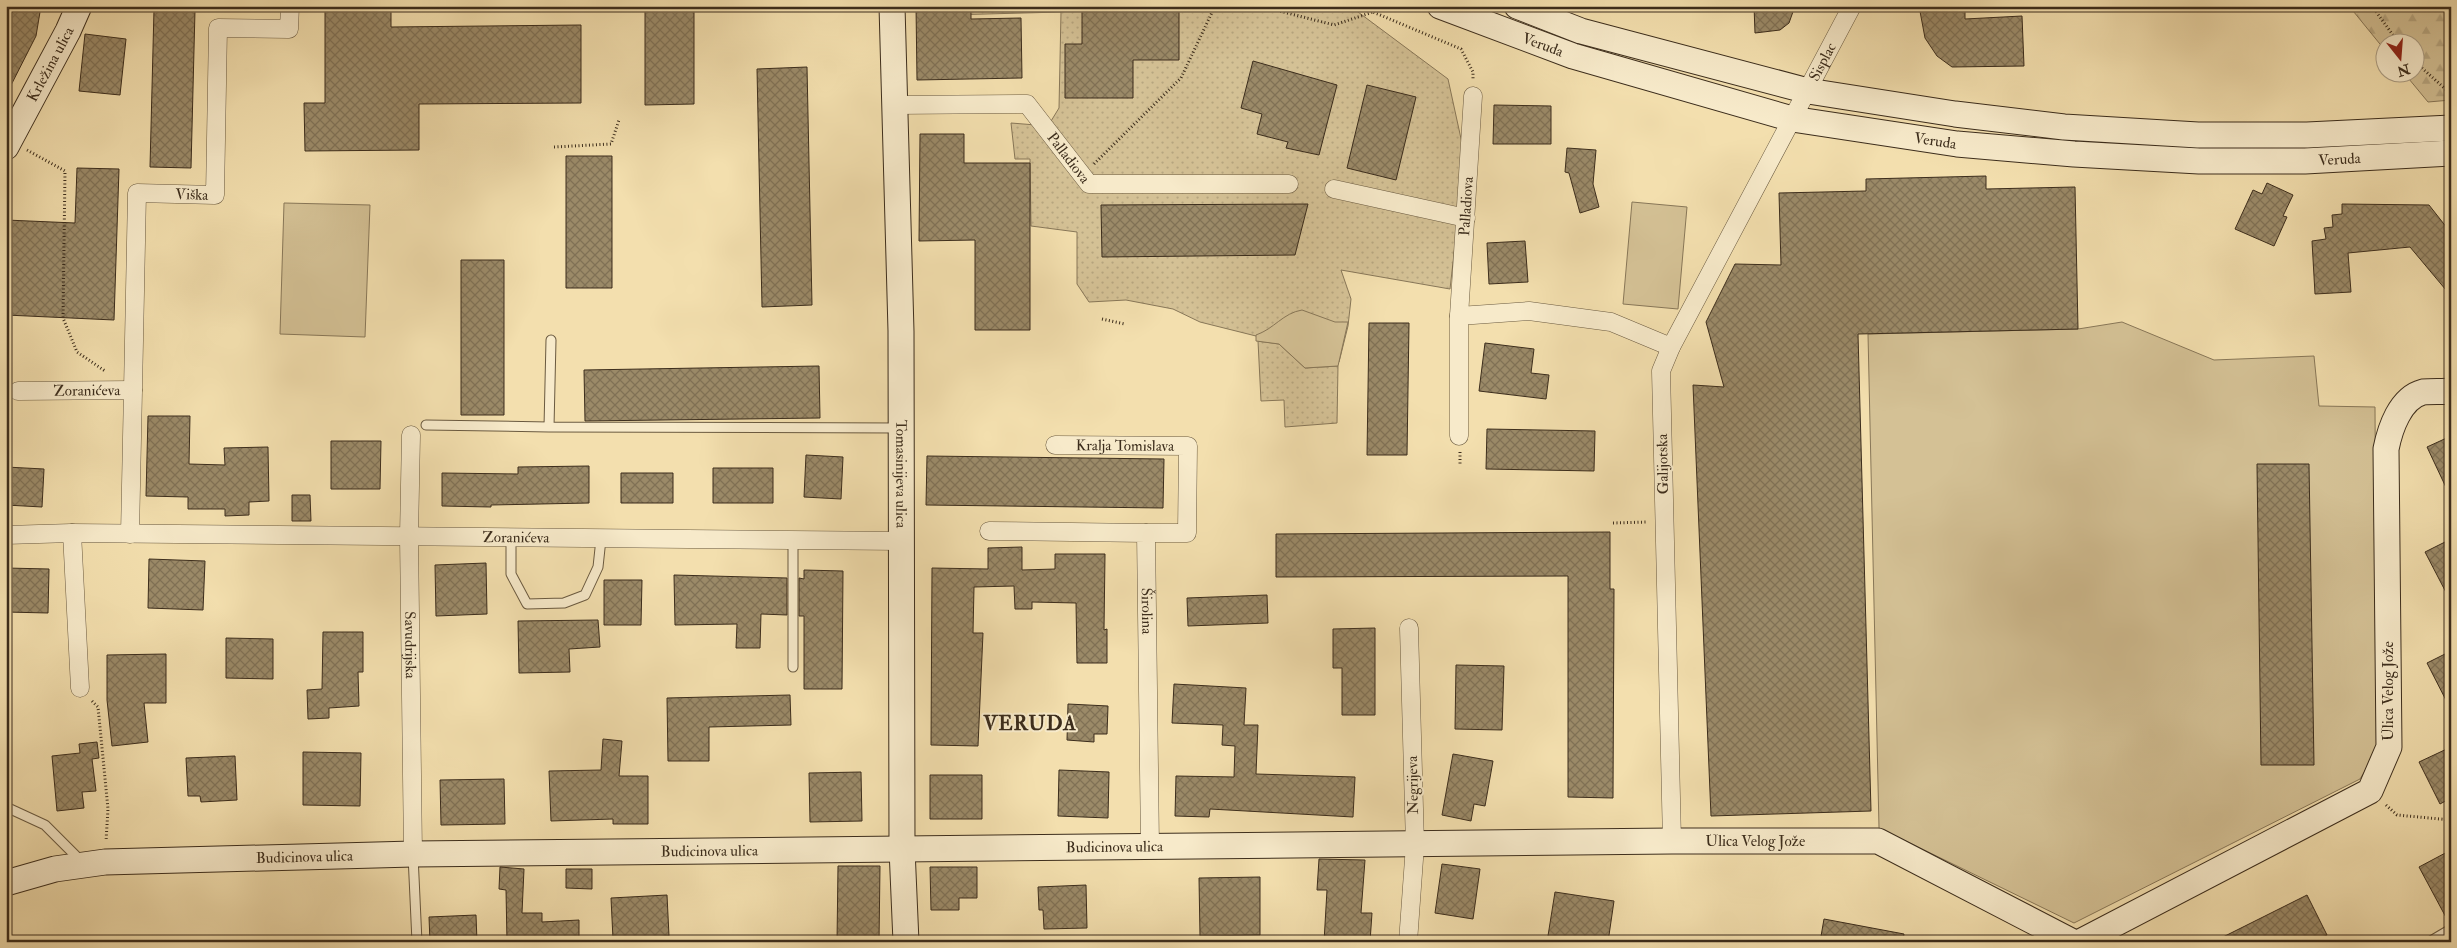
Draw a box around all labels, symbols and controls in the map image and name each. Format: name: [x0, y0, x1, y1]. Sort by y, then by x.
street label: Krležina ulica: [23, 23, 78, 105]
street label: Veruda: [1520, 28, 1567, 61]
north arrow: [2374, 32, 2424, 82]
street label: Sisplac: [1804, 39, 1840, 84]
text: N: [2395, 60, 2413, 80]
street label: Palladiova: [1043, 128, 1095, 188]
street label: Veruda: [1913, 128, 1959, 153]
street label: Veruda: [2318, 148, 2362, 170]
street label: Palladiova: [1455, 175, 1477, 237]
street label: Viška: [175, 184, 209, 204]
street label: Zoranićeva: [54, 381, 121, 400]
street label: Tomasinijeva ulica: [892, 420, 911, 529]
street label: Galijotska: [1653, 433, 1673, 494]
street label: Kralja Tomislava: [1076, 436, 1175, 455]
street label: Zoranićeva: [482, 527, 550, 547]
street label: Širolina: [1137, 587, 1158, 635]
street label: Savudrijska: [400, 611, 420, 680]
street label: Ulica Velog Jože: [2379, 641, 2399, 741]
district label: VERUDA: [982, 711, 1077, 736]
street label: Negrijeva: [1403, 755, 1423, 814]
street label: Ulica Velog Jože: [1706, 832, 1805, 852]
street label: Budicinova ulica: [1066, 837, 1164, 857]
street label: Budicinova ulica: [661, 841, 759, 861]
street label: Budicinova ulica: [256, 846, 354, 868]

